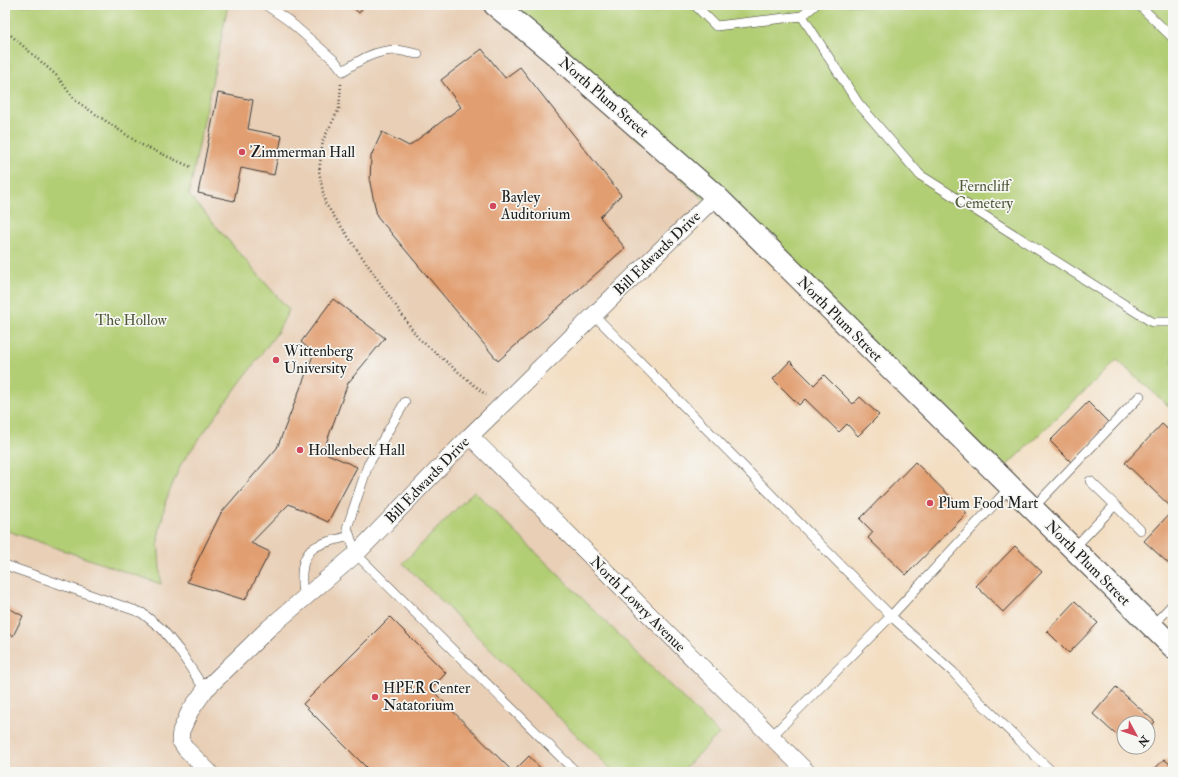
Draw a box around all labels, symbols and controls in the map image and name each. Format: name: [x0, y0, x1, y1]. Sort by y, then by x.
street label: North Plum Street: [555, 53, 653, 142]
place label: Zimmerman Hall: [250, 143, 355, 162]
marker: Zimmerman Hall: [237, 147, 247, 157]
park label: Ferncliff Cemetery: [955, 177, 1014, 213]
place label: Bayley Auditorium: [500, 188, 571, 224]
marker: Bayley Auditorium: [488, 201, 498, 211]
street label: Bill Edwards Drive: [610, 207, 705, 300]
street label: North Plum Street: [793, 273, 886, 366]
park label: The Hollow: [95, 311, 168, 330]
place label: Wittenberg University: [283, 342, 354, 378]
marker: Wittenberg University: [271, 355, 281, 365]
street label: Bill Edwards Drive: [381, 433, 474, 528]
place label: Hollenbeck Hall: [308, 441, 405, 460]
marker: Hollenbeck Hall: [295, 445, 305, 455]
place label: Plum Food Mart: [938, 494, 1038, 513]
marker: Plum Food Mart: [925, 498, 935, 508]
street label: North Plum Street: [1041, 517, 1134, 610]
street label: North Lowry Avenue: [586, 552, 690, 656]
place label: HPER Center Natatorium: [383, 679, 471, 715]
marker: HPER Center Natatorium: [370, 692, 380, 702]
north arrow: [1116, 715, 1156, 755]
text: N: [1134, 732, 1152, 750]

